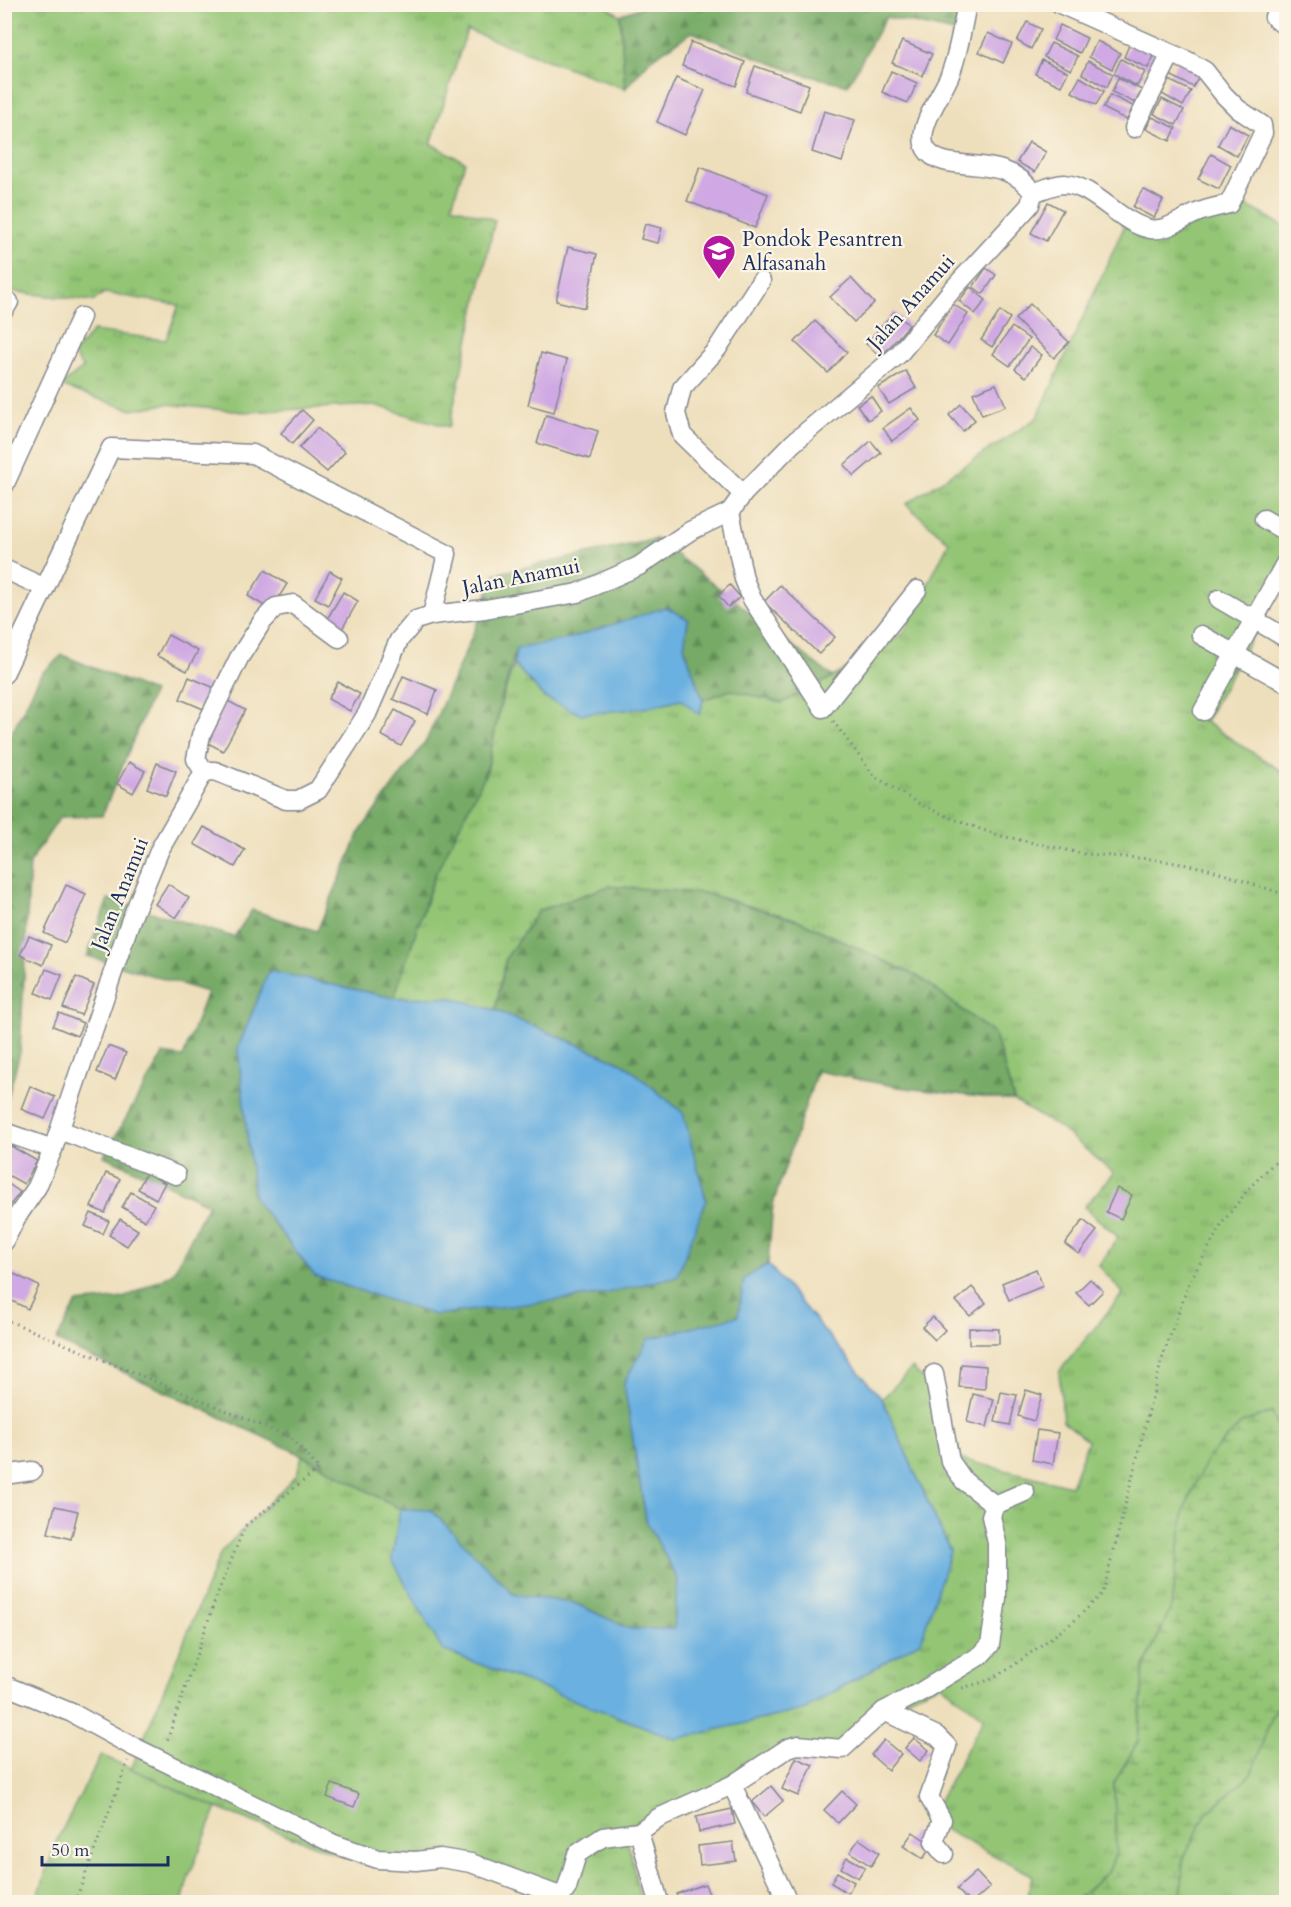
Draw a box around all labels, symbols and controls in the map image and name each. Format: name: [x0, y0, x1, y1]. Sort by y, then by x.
place label: Pondok Pesantren Alfasanah: [742, 225, 903, 278]
school or university icon: Pondok Pesantren Alfasanah: [701, 233, 737, 280]
street label: Jalan Anamui: [858, 248, 962, 358]
street label: Jalan Anamui: [457, 551, 582, 603]
street label: Jalan Anamui: [83, 833, 156, 958]
scale bar: [42, 1829, 168, 1867]
text: 50 m: [51, 1838, 90, 1863]

